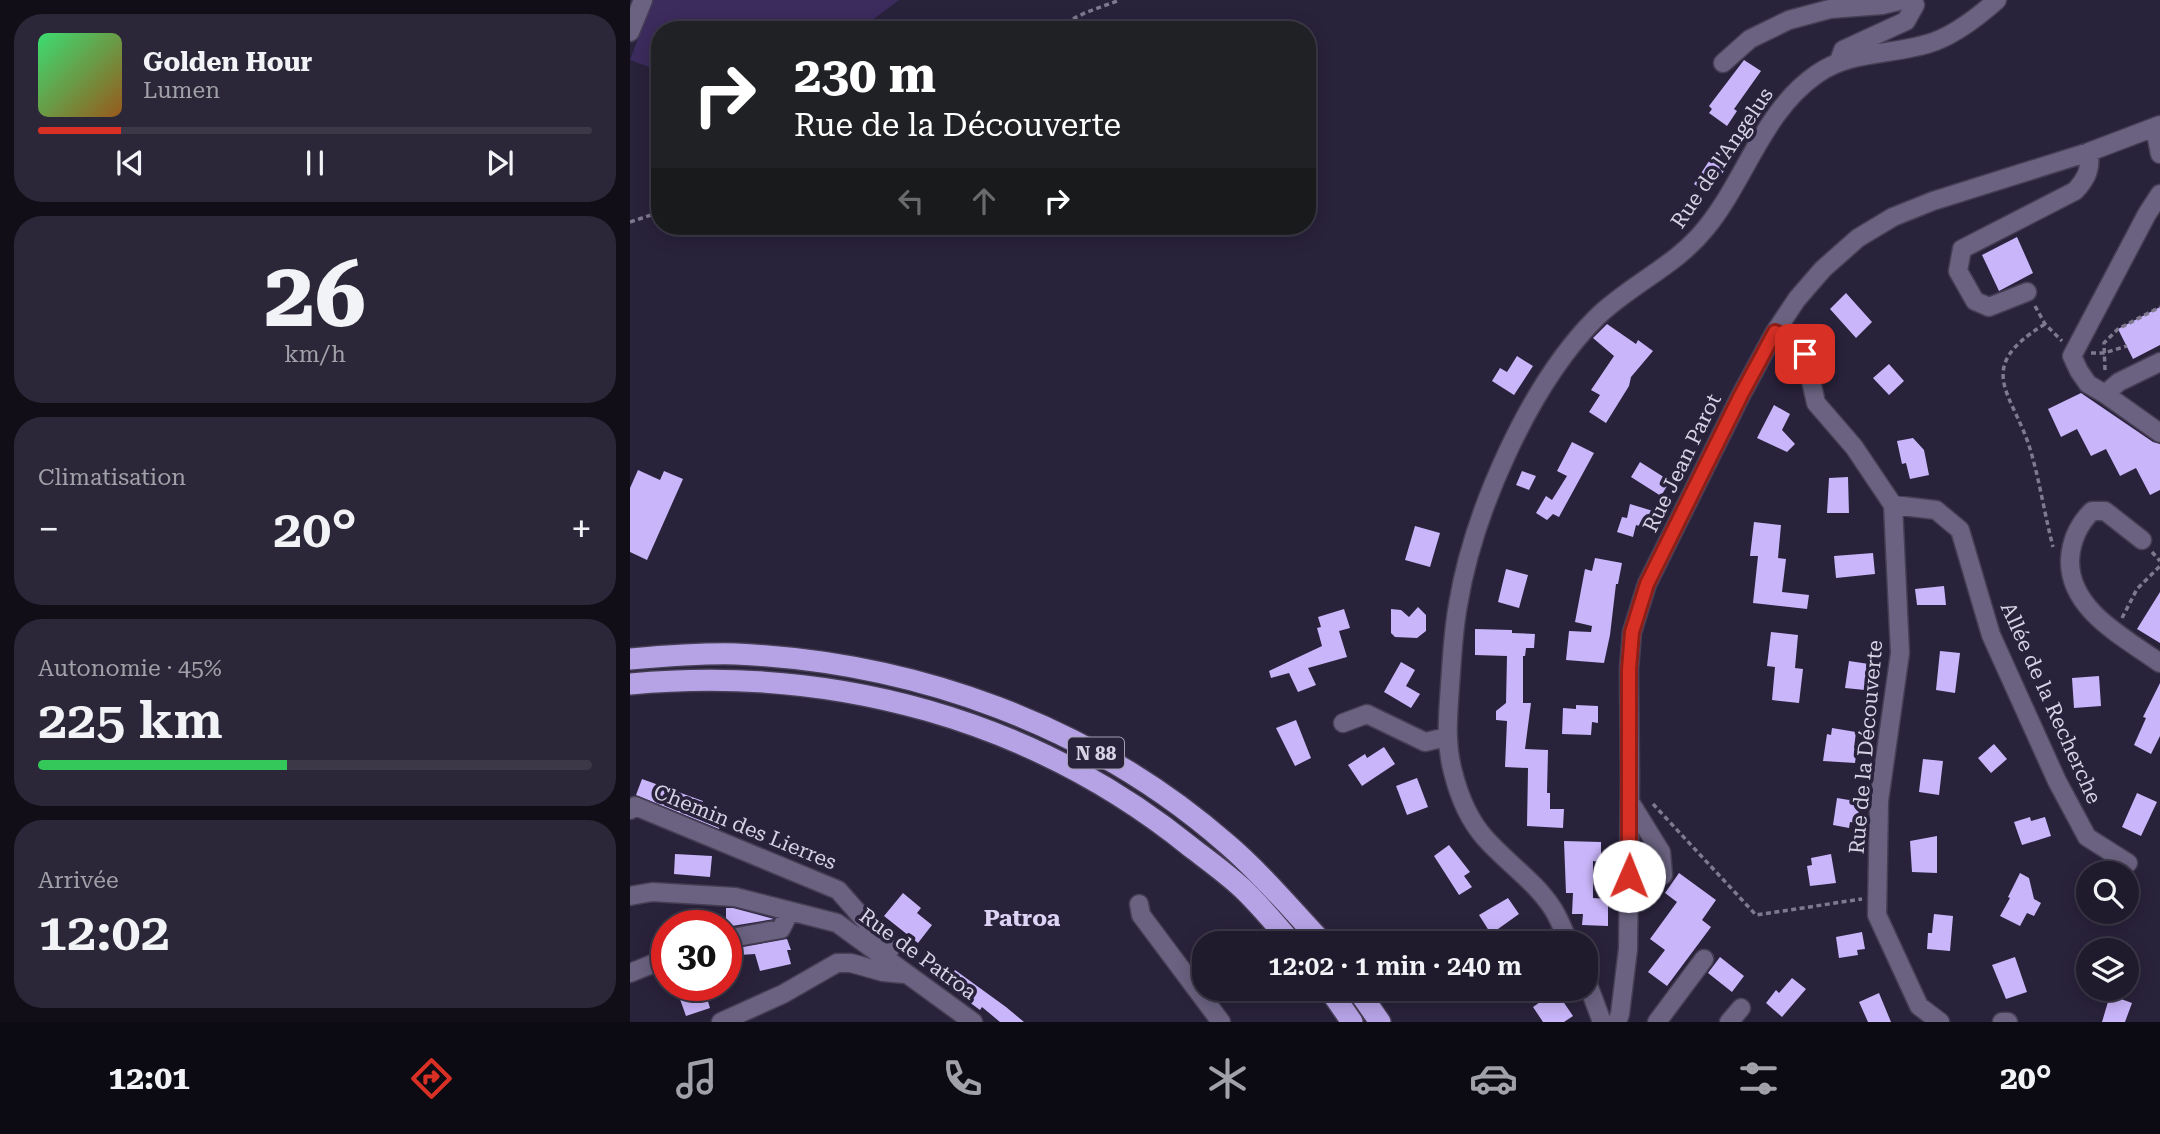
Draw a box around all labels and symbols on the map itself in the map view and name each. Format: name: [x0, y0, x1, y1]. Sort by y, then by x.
street label: Rue de l'Angelus: [1666, 83, 1778, 233]
pin: [1775, 324, 1835, 384]
street label: Rue Jean Parot: [1638, 390, 1726, 536]
street label: Allée de la Recherche: [1996, 599, 2106, 807]
street label: Rue de la Découverte: [1845, 639, 1887, 855]
road number: N 88: [1068, 738, 1124, 768]
street label: Chemin des Lierres: [650, 779, 840, 875]
position arrow: [1592, 839, 1666, 913]
street label: Rue de Patroa: [855, 903, 982, 1005]
district label: Patroa: [984, 905, 1061, 932]
speed limit sign: 30: [651, 910, 742, 1001]

